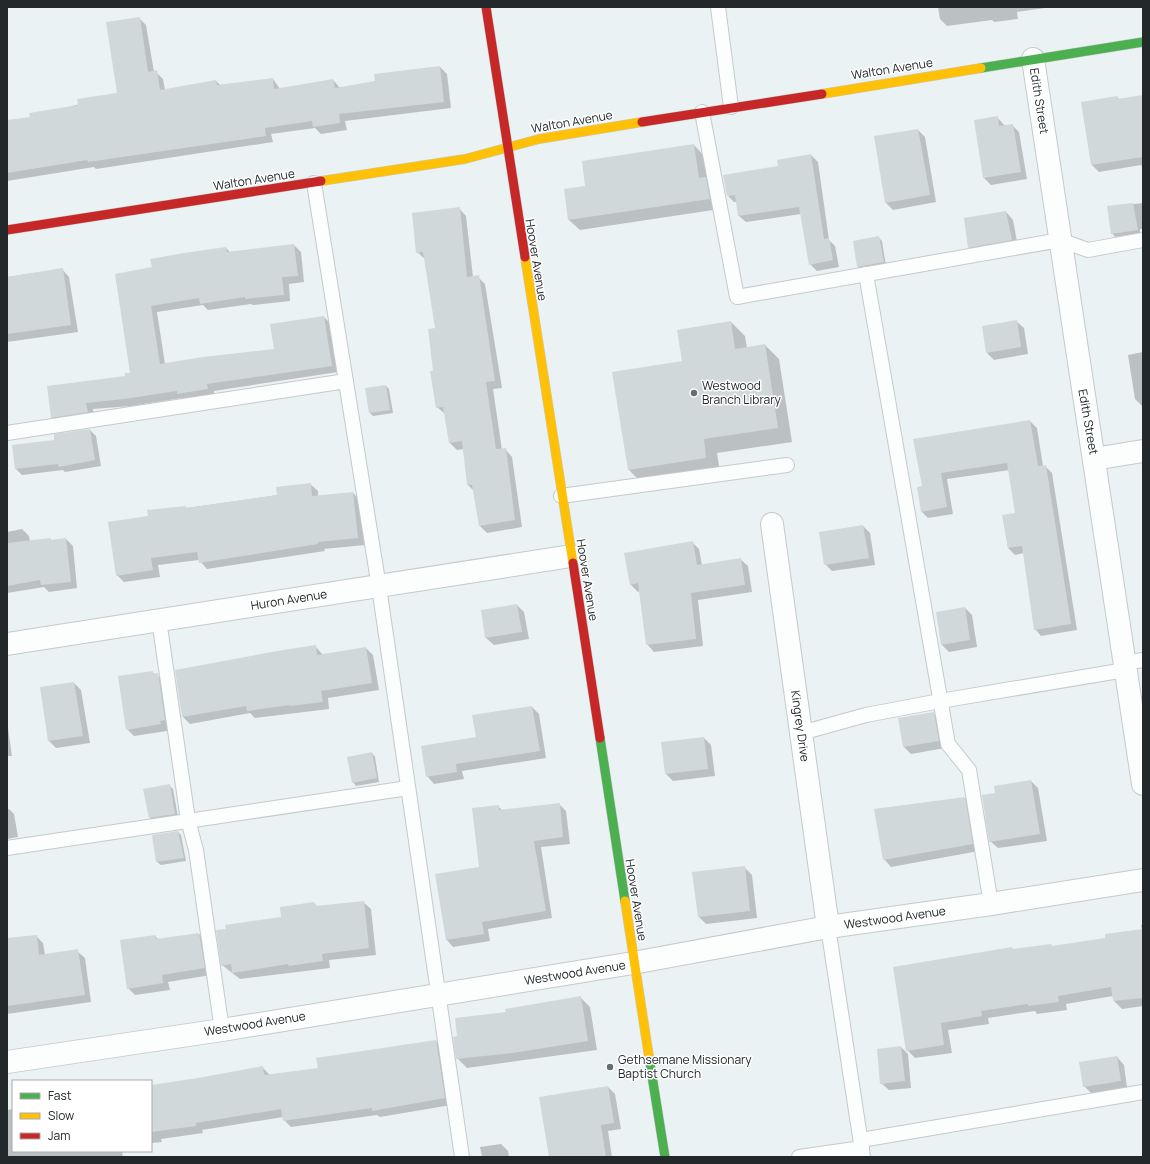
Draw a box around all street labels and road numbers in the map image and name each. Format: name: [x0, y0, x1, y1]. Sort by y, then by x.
street label: Walton Avenue: [850, 54, 934, 83]
street label: Edith Street: [1026, 67, 1053, 135]
street label: Walton Avenue: [530, 106, 614, 137]
street label: Walton Avenue: [212, 165, 296, 194]
street label: Hoover Avenue: [522, 218, 551, 302]
street label: Edith Street: [1074, 388, 1103, 456]
street label: Hoover Avenue: [573, 538, 602, 622]
street label: Huron Avenue: [249, 585, 328, 614]
street label: Kingrey Drive: [787, 689, 814, 763]
street label: Hoover Avenue: [622, 858, 651, 942]
street label: Westwood Avenue: [843, 902, 947, 933]
street label: Westwood Avenue: [523, 956, 627, 989]
street label: Westwood Avenue: [203, 1007, 307, 1040]

